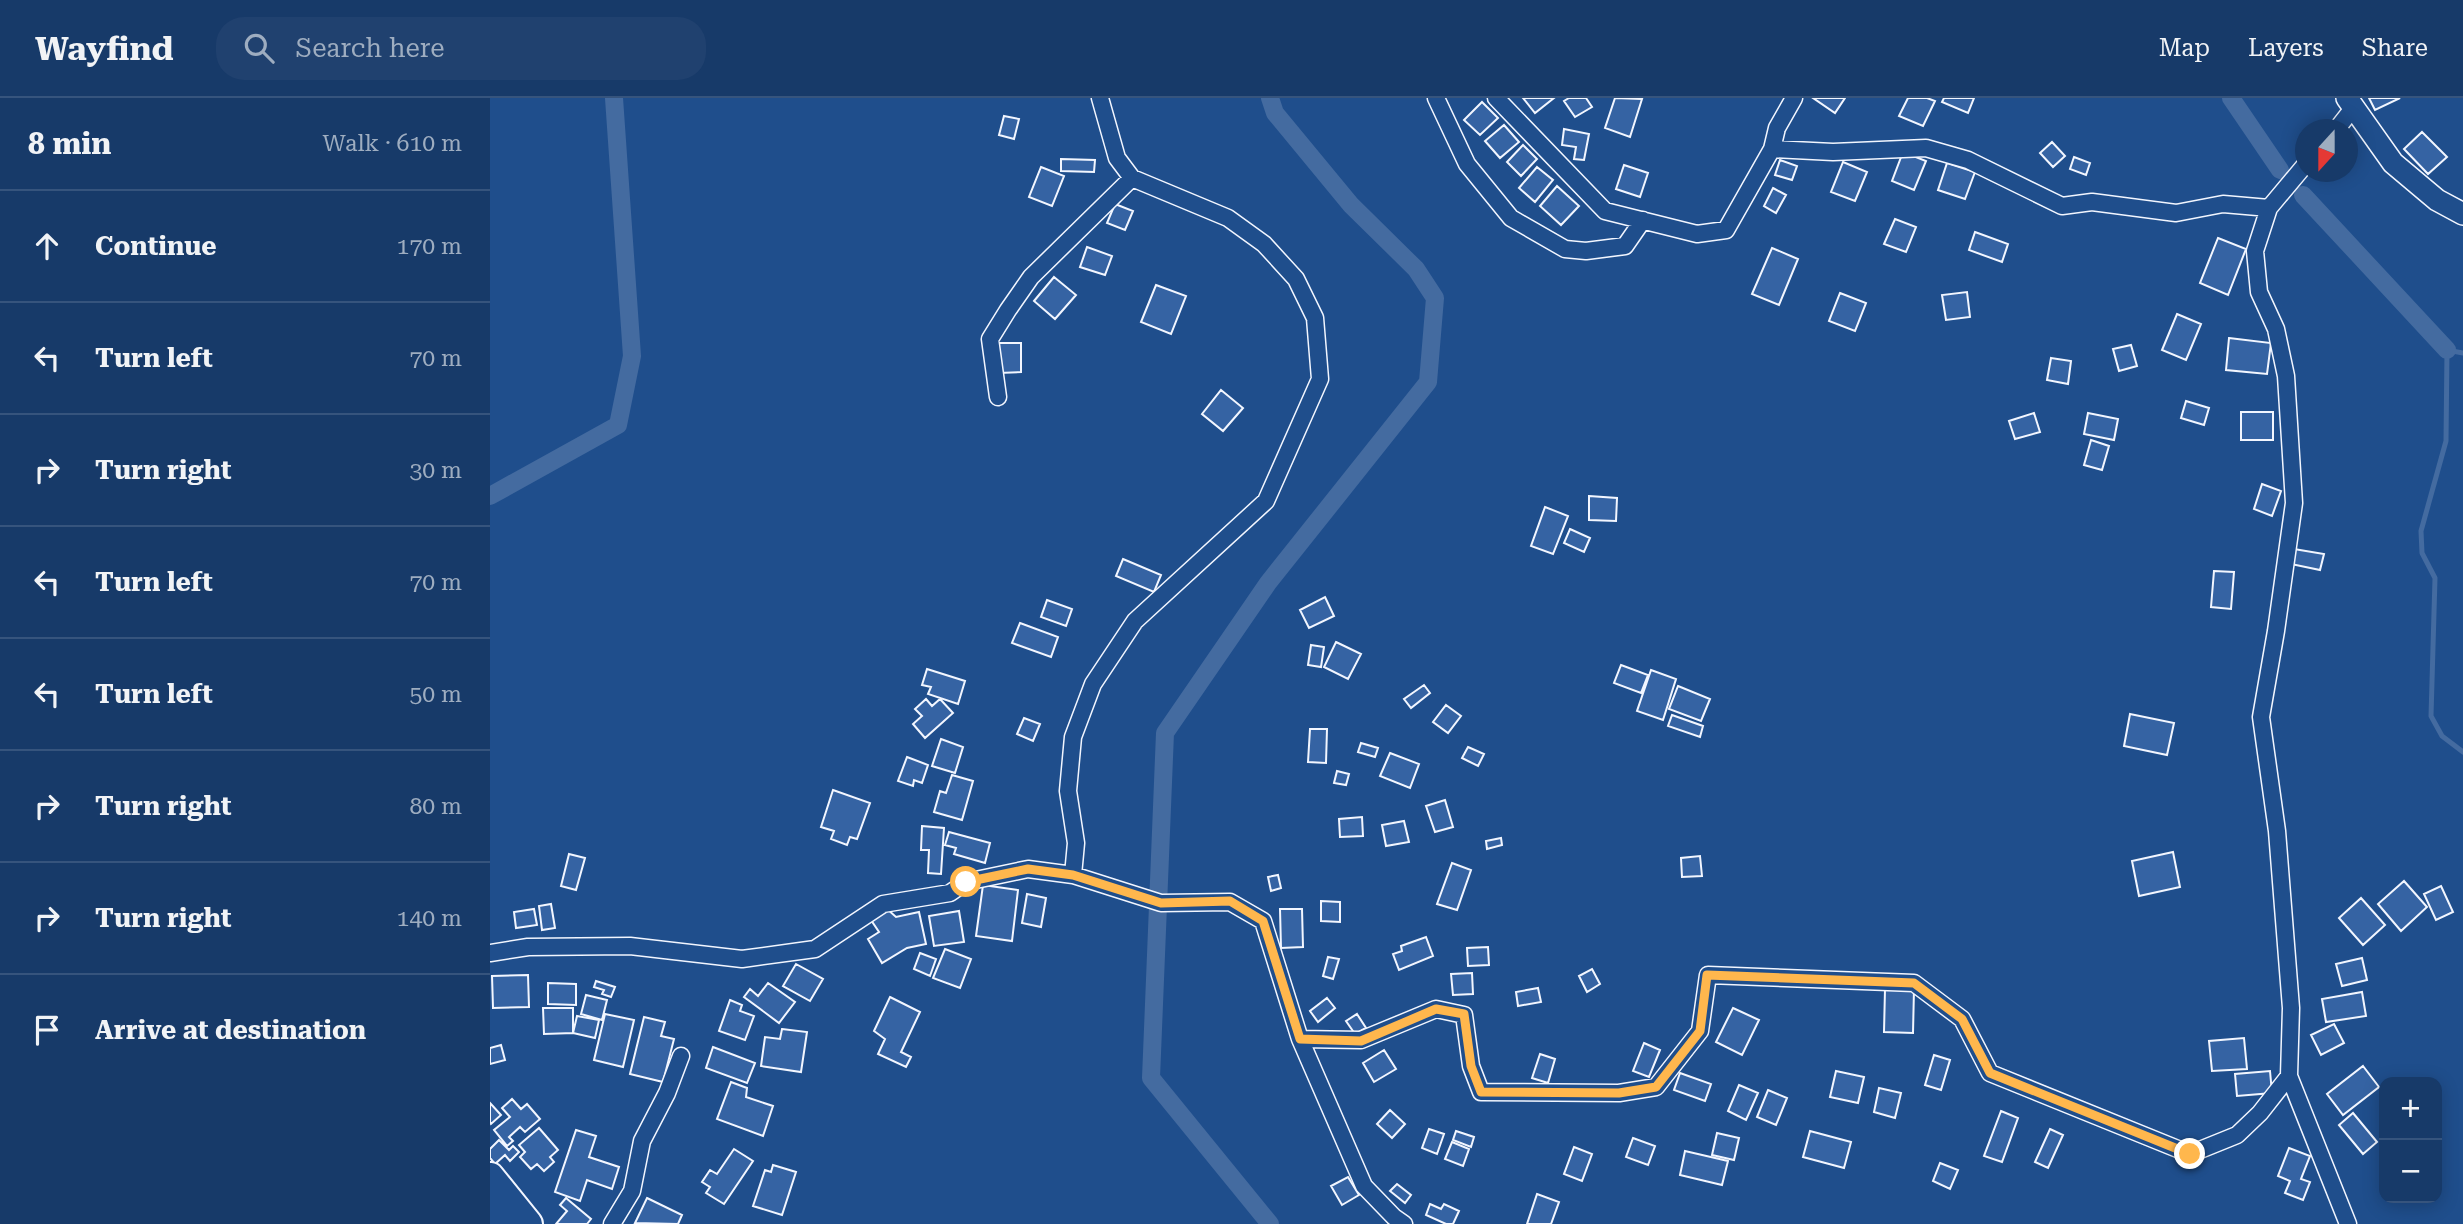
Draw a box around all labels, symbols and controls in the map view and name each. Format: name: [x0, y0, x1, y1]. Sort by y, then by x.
search box: [216, 17, 706, 80]
text: Wayfind: [35, 29, 174, 68]
icon: search: [240, 29, 278, 67]
text: Search here: [296, 33, 445, 63]
text: Map: [2159, 34, 2210, 62]
text: Layers: [2248, 34, 2324, 62]
text: Share: [2362, 34, 2428, 62]
north arrow: [2295, 119, 2358, 182]
text: 8 min: [28, 126, 111, 161]
text: Walk · 610 m: [323, 130, 462, 157]
icon: ahead: [28, 227, 66, 265]
text: Continue: [95, 231, 217, 261]
text: 170 m: [397, 233, 462, 260]
icon: left: [28, 339, 66, 377]
text: Turn left: [95, 343, 213, 373]
text: 70 m: [409, 345, 462, 372]
icon: right: [28, 451, 66, 489]
text: Turn right: [95, 455, 231, 485]
text: 30 m: [409, 457, 462, 484]
icon: left: [28, 563, 66, 601]
text: Turn left: [95, 567, 213, 597]
text: 70 m: [409, 569, 462, 596]
icon: left: [28, 675, 66, 713]
text: Turn left: [95, 679, 213, 709]
text: 50 m: [409, 681, 462, 708]
icon: right: [28, 787, 66, 825]
text: Turn right: [95, 791, 231, 821]
text: 80 m: [409, 793, 462, 820]
route start: [950, 866, 981, 897]
icon: right: [28, 899, 66, 937]
text: Turn right: [95, 903, 231, 933]
text: 140 m: [397, 905, 462, 932]
icon: arrive: [28, 1011, 66, 1049]
text: Arrive at destination: [95, 1015, 366, 1045]
map controls: [2379, 1077, 2442, 1203]
button: +: [2379, 1077, 2442, 1140]
route end: [2174, 1138, 2205, 1169]
button: −: [2379, 1140, 2442, 1203]

